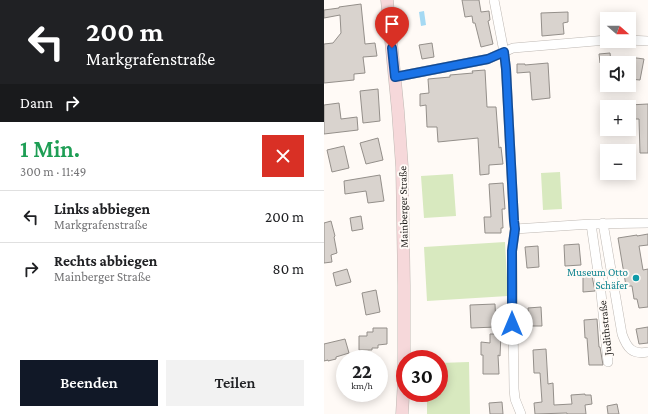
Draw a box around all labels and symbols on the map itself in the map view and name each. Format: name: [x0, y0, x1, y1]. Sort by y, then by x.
pin: [375, 7.0, 409, 48]
north arrow: [600, 12, 636, 48]
street label: Mainberger Straße: [396, 166, 411, 248]
place label: Museum Otto Schäfer: [567, 266, 629, 291]
marker: Museum Otto Schäfer: [631, 273, 641, 283]
street label: Judithstraße: [596, 300, 615, 357]
position arrow: [491, 303, 533, 345]
speed limit sign: 30: [396, 350, 448, 402]

